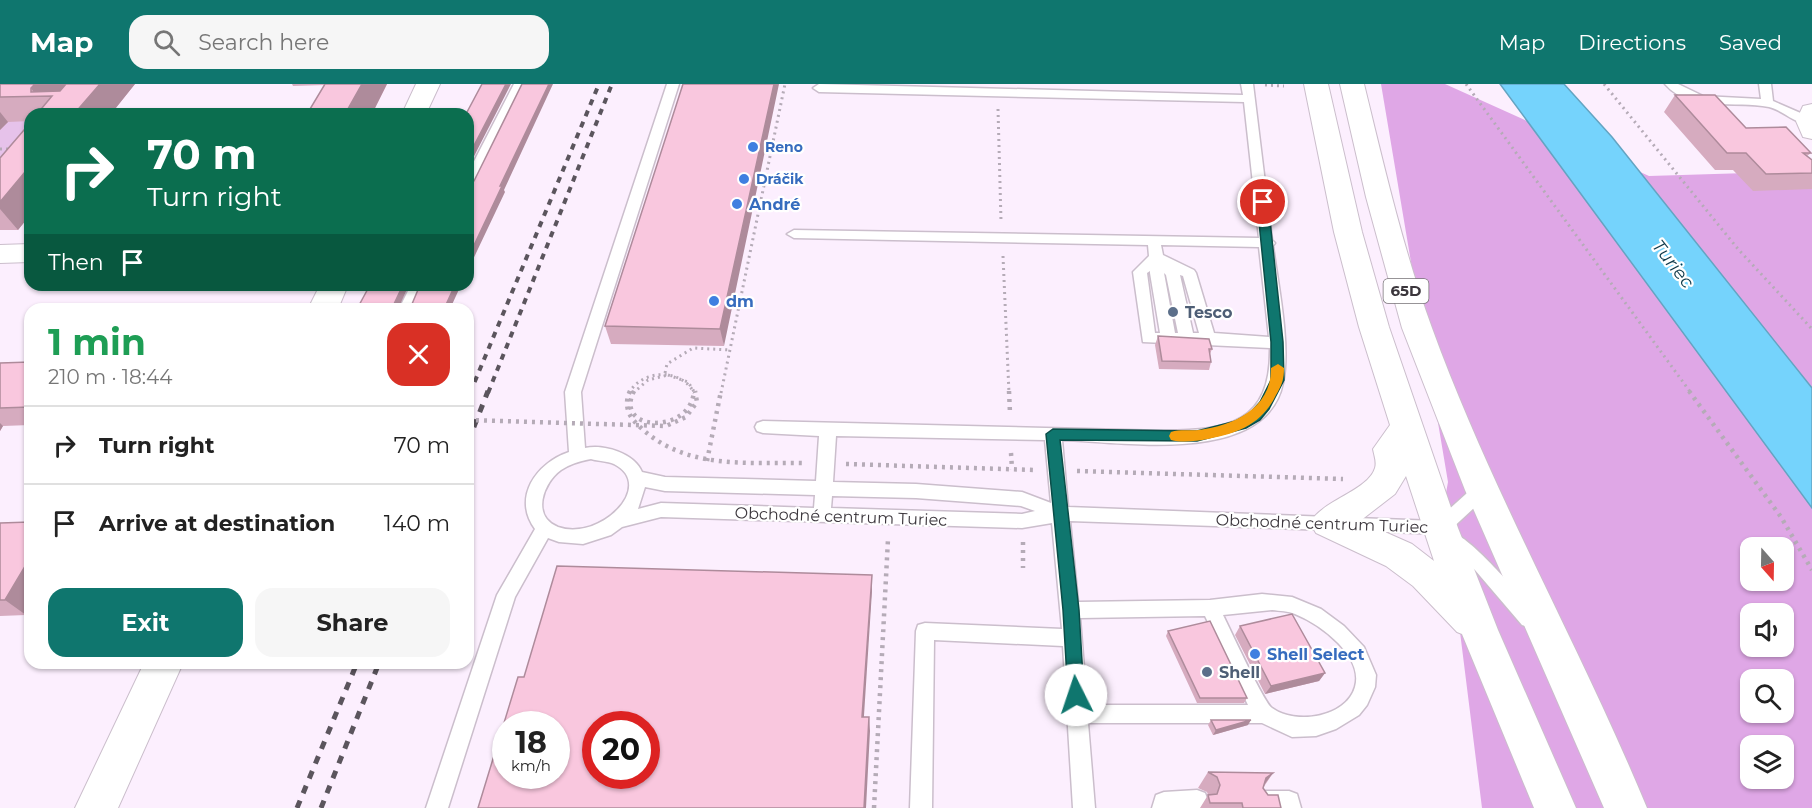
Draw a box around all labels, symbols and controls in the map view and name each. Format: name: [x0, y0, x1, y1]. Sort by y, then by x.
search box: [129, 15, 549, 69]
text: Map: [30, 25, 93, 59]
icon: search: [150, 26, 183, 59]
text: Search here: [198, 29, 329, 56]
text: Map: [1499, 30, 1545, 55]
text: Directions: [1578, 30, 1686, 55]
text: Saved: [1719, 30, 1782, 55]
text: 70 m: [147, 128, 257, 180]
icon: right: [48, 132, 126, 210]
place label: Reno: [765, 138, 803, 156]
marker: Reno: [746, 140, 760, 154]
place label: Dráčik: [756, 170, 804, 188]
marker: Dráčik: [737, 172, 751, 186]
pin: [1237, 176, 1288, 227]
text: Turn right: [147, 180, 282, 213]
icon: arrive: [1246, 185, 1279, 218]
place label: André: [748, 195, 800, 214]
marker: André: [730, 197, 744, 211]
water label: Turiec: [1647, 236, 1699, 292]
icon: arrive: [116, 246, 149, 279]
text: Then: [48, 249, 104, 276]
road number: 65D: [1384, 279, 1428, 303]
place label: dm: [726, 292, 754, 311]
marker: dm: [707, 294, 721, 308]
place label: Tesco: [1185, 303, 1232, 322]
marker: Tesco: [1166, 305, 1180, 319]
text: 1 min: [48, 320, 146, 364]
button: close: [387, 323, 450, 386]
text: 210 m · 18:44: [48, 365, 172, 389]
icon: right: [48, 429, 81, 462]
text: Turn right: [99, 432, 214, 459]
text: 70 m: [394, 432, 450, 459]
street label: Obchodné centrum Turiec: [734, 503, 948, 530]
icon: arrive: [48, 507, 81, 540]
text: Arrive at destination: [99, 510, 335, 537]
text: 140 m: [384, 510, 450, 537]
street label: Obchodné centrum Turiec: [1215, 510, 1429, 537]
north arrow: [1740, 537, 1794, 591]
map controls: [1740, 537, 1794, 789]
button: Exit: [48, 588, 243, 657]
button: Share: [255, 588, 450, 657]
button: sound: [1740, 603, 1794, 657]
place label: Shell Select: [1267, 645, 1364, 664]
marker: Shell Select: [1248, 647, 1262, 661]
position arrow: [1044, 663, 1108, 727]
place label: Shell: [1219, 663, 1260, 682]
marker: Shell: [1200, 665, 1214, 679]
button: search: [1740, 669, 1794, 723]
speed limit sign: 20: [582, 711, 660, 789]
text: 18: [515, 724, 547, 761]
button: layers: [1740, 735, 1794, 789]
text: km/h: [511, 756, 551, 775]

